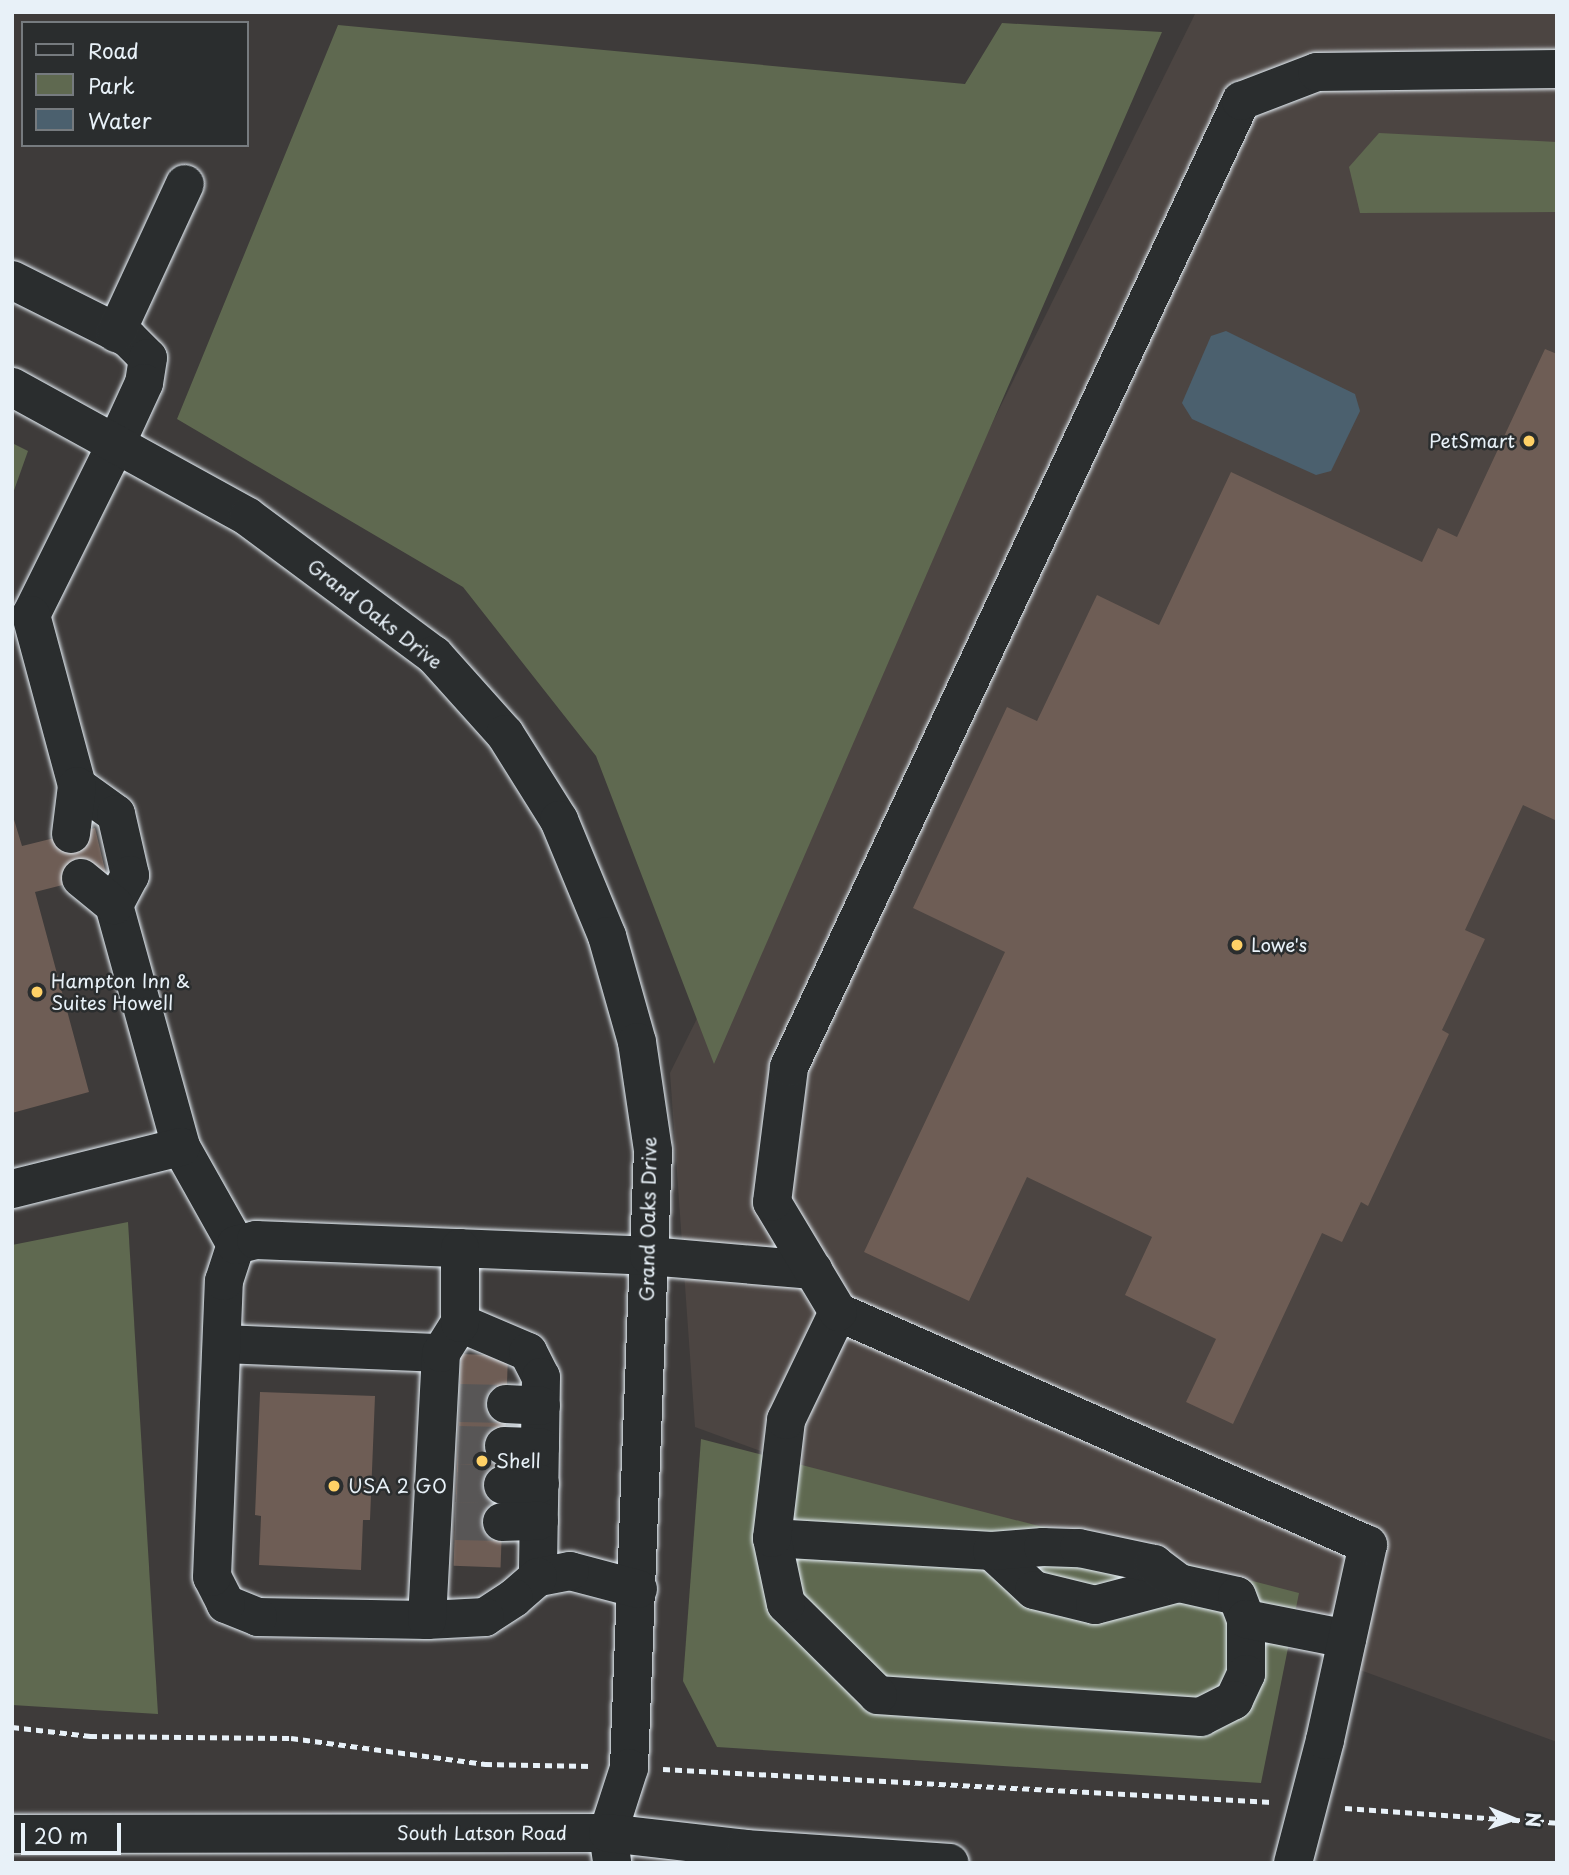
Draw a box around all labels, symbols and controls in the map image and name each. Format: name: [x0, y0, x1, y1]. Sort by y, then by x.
legend: [21, 21, 248, 147]
text: Road: [88, 34, 139, 66]
text: Park: [88, 69, 135, 101]
text: Water: [88, 104, 151, 136]
place label: PetSmart: [1429, 430, 1515, 452]
marker: PetSmart: [1521, 433, 1537, 449]
street label: Grand Oaks Drive: [303, 554, 447, 674]
place label: Lowe's: [1251, 934, 1307, 956]
marker: Lowe's: [1229, 937, 1245, 953]
place label: Hampton Inn & Suites Howell: [51, 970, 191, 1014]
marker: Hampton Inn & Suites Howell: [29, 984, 45, 1000]
street label: Grand Oaks Drive: [635, 1136, 661, 1302]
place label: Shell: [496, 1450, 541, 1472]
marker: Shell: [474, 1453, 490, 1469]
place label: USA 2 GO: [348, 1475, 445, 1497]
marker: USA 2 GO: [326, 1478, 342, 1494]
north arrow: [1478, 1784, 1548, 1854]
scale bar: [24, 1808, 124, 1852]
text: N: [1520, 1812, 1548, 1828]
text: 20 m: [34, 1819, 88, 1851]
street label: South Latson Road: [397, 1822, 567, 1844]

